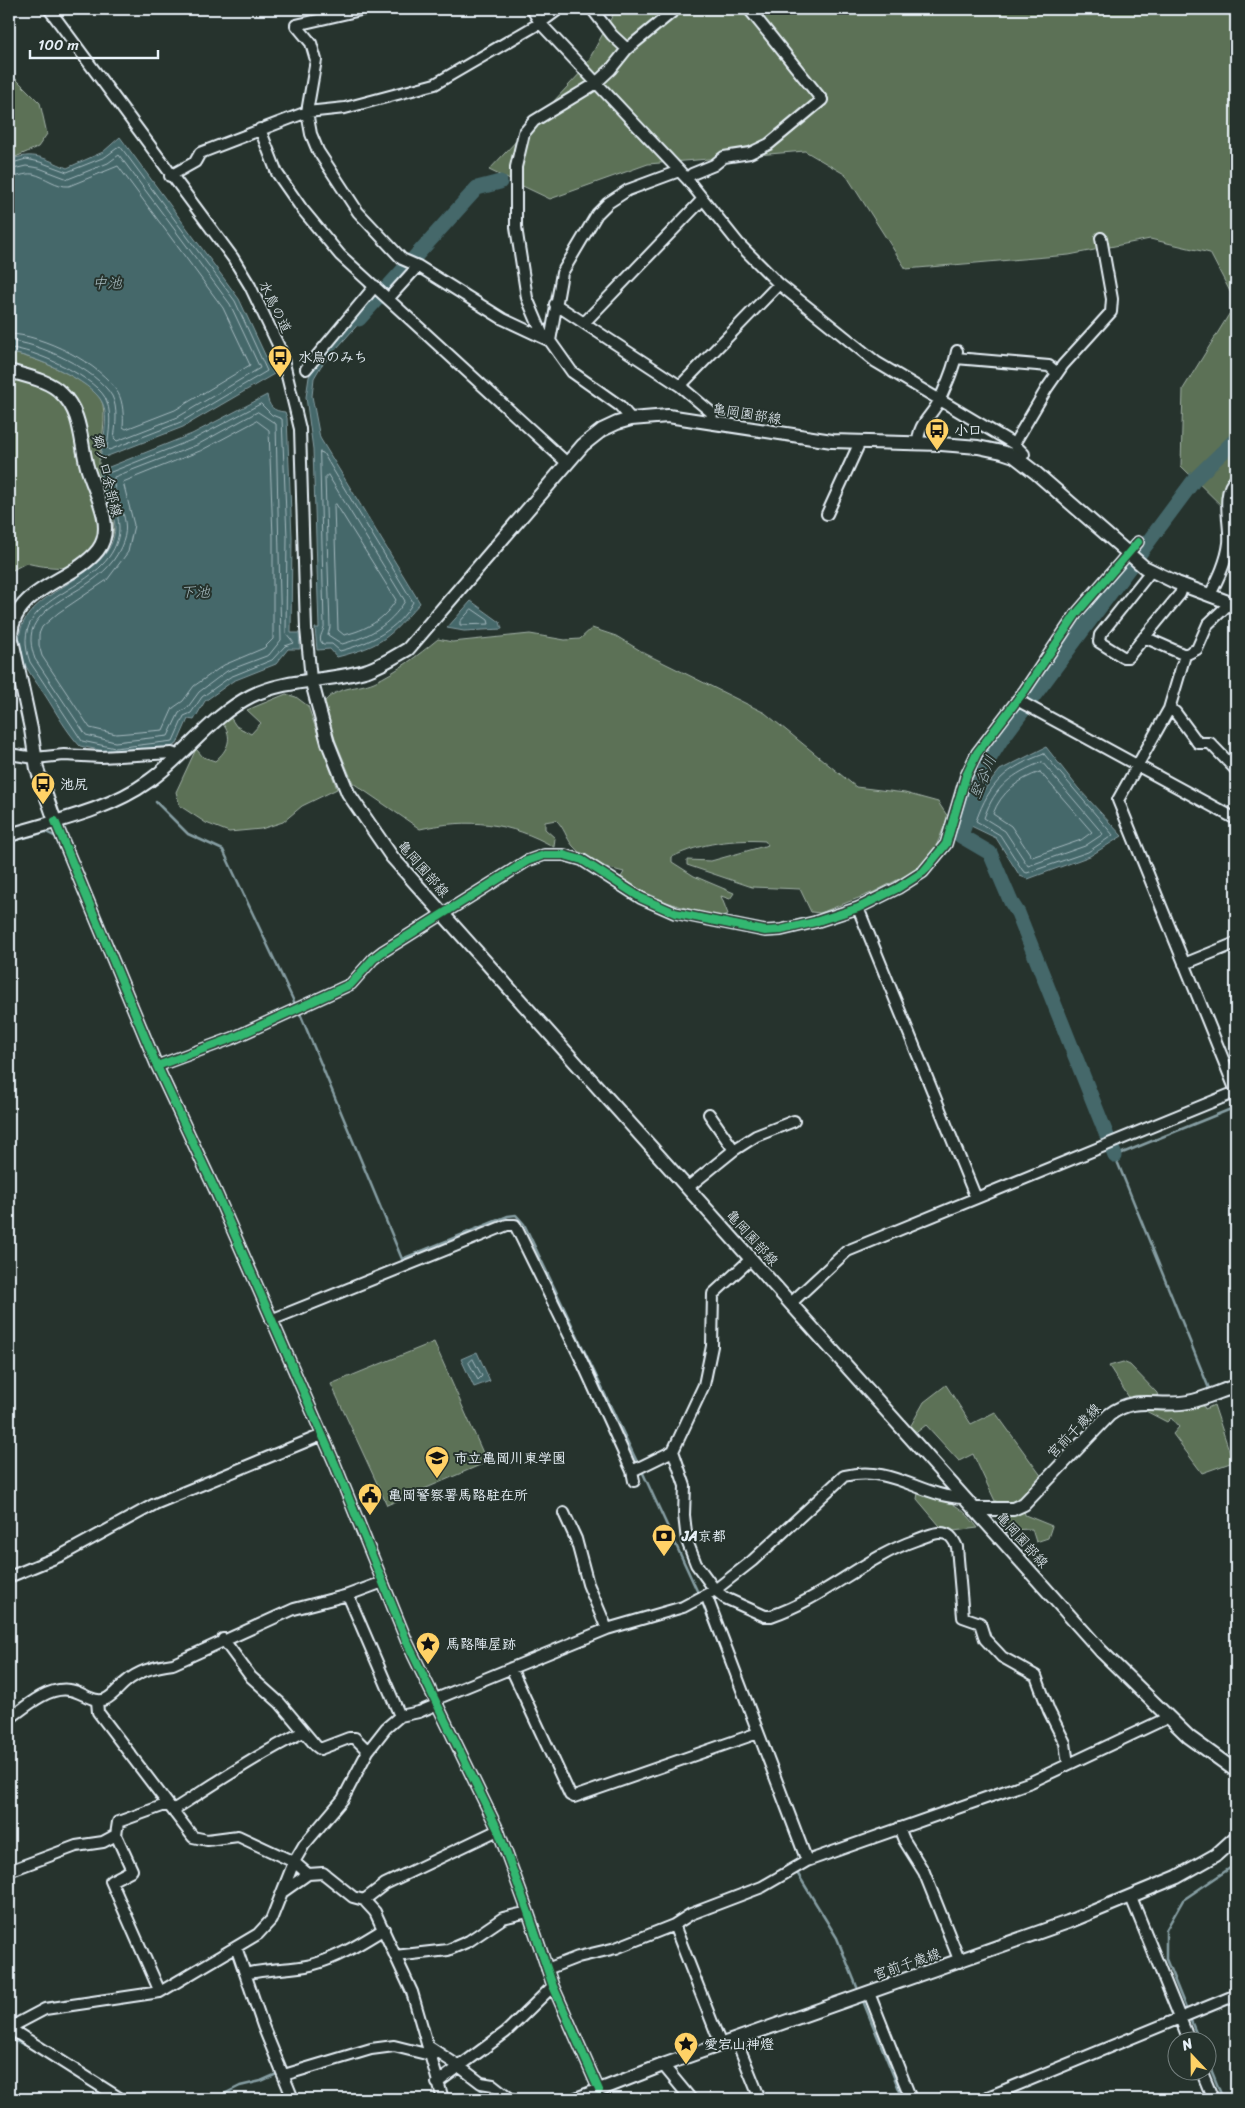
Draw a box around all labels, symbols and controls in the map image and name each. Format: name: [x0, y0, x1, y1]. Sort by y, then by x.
scale bar: [30, 28, 158, 60]
text: 100 m: [38, 32, 79, 58]
water label: 中池: [92, 270, 123, 296]
street label: 水鳥の道: [251, 276, 299, 338]
bus stop icon: 水鳥のみち: [267, 344, 293, 378]
place label: 水鳥のみち: [298, 345, 368, 370]
street label: 亀岡園部線: [710, 396, 784, 432]
bus stop icon: 小口: [924, 417, 950, 451]
place label: 小口: [954, 418, 982, 443]
street label: 郷ノ口余部線: [85, 432, 129, 520]
water label: 下池: [180, 579, 211, 605]
water label: 堅谷川: [962, 751, 1004, 803]
bus stop icon: 池尻: [30, 771, 56, 805]
place label: 池尻: [60, 772, 88, 797]
street label: 亀岡園部線: [391, 834, 455, 904]
street label: 亀岡園部線: [719, 1204, 785, 1272]
street label: 宮前千歳線: [1041, 1397, 1107, 1465]
school or university icon: 市立亀岡川東学園: [424, 1445, 450, 1479]
place label: 市立亀岡川東学園: [454, 1446, 566, 1471]
public building icon: 亀岡警察署馬路駐在所: [357, 1482, 383, 1516]
place label: 亀岡警察署馬路駐在所: [388, 1483, 528, 1508]
street label: 亀岡園部線: [989, 1506, 1055, 1574]
bank icon: JA京都: [651, 1523, 677, 1557]
place label: JA京都: [681, 1524, 726, 1549]
place icon: 馬路陣屋跡: [415, 1631, 441, 1665]
place label: 馬路陣屋跡: [446, 1632, 516, 1657]
street label: 宮前千歳線: [870, 1941, 944, 1987]
north arrow: [1168, 2030, 1218, 2080]
place icon: 愛宕山神燈: [673, 2031, 699, 2065]
text: N: [1177, 2031, 1197, 2058]
place label: 愛宕山神燈: [704, 2032, 774, 2057]

